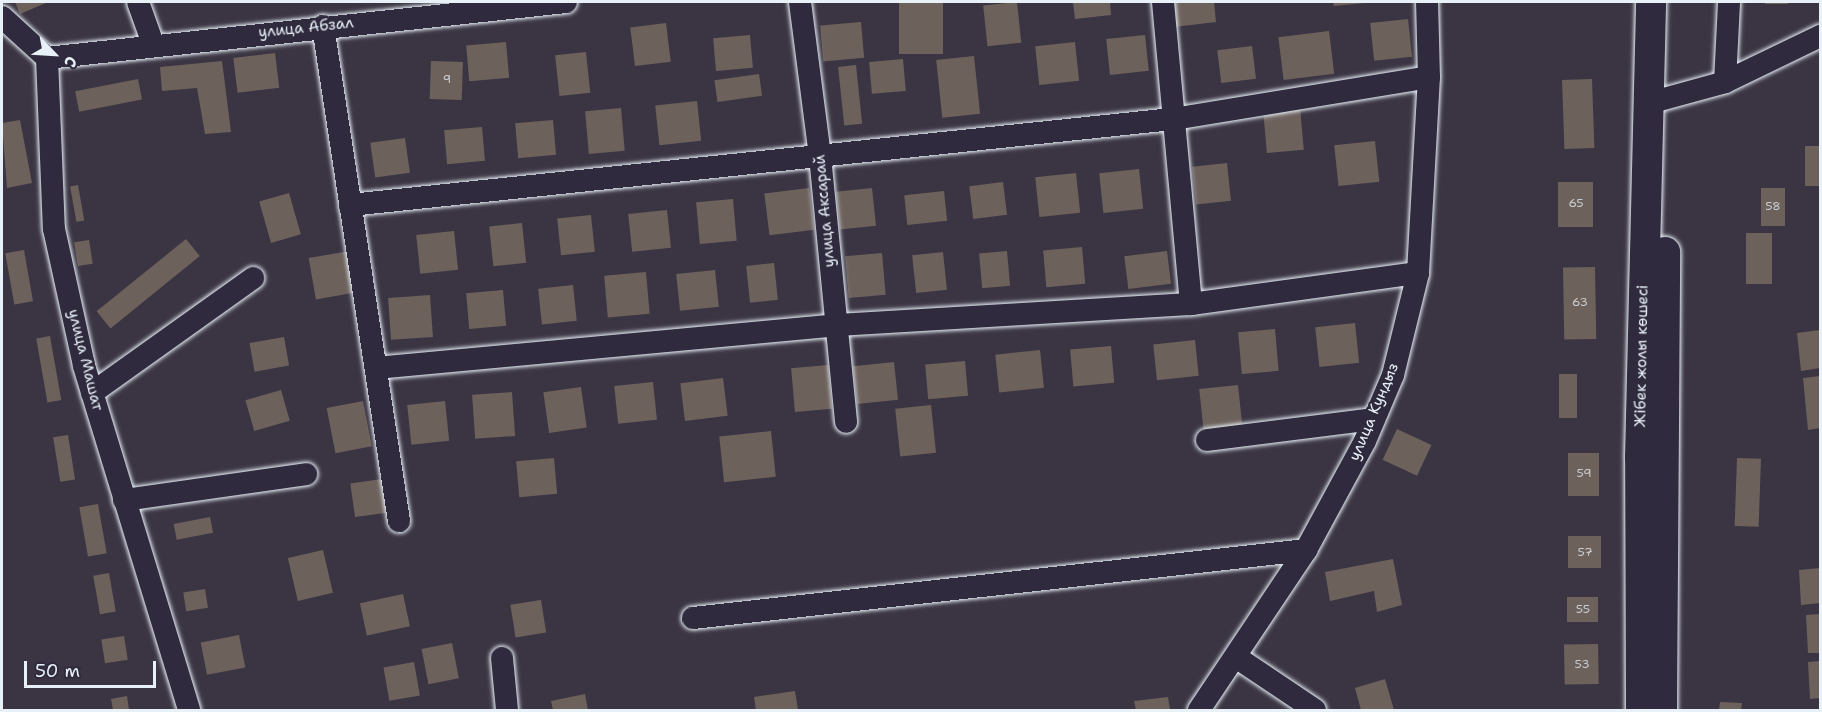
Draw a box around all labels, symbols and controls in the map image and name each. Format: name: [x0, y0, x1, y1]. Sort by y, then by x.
street label: улица Абзал: [258, 14, 354, 42]
north arrow: [24, 24, 84, 84]
text: С: [59, 53, 82, 71]
house number: 9: [443, 73, 451, 87]
street label: улица Аксарай: [811, 154, 839, 268]
house number: 65: [1568, 197, 1584, 211]
house number: 58: [1765, 200, 1781, 214]
street label: Жібек жолы көшесі: [1632, 285, 1652, 427]
house number: 63: [1572, 296, 1588, 310]
street label: улица Машат: [64, 307, 106, 413]
street label: улица Кундыз: [1345, 360, 1403, 464]
house number: 59: [1576, 467, 1592, 481]
house number: 57: [1577, 546, 1593, 560]
house number: 55: [1576, 603, 1590, 617]
scale bar: [27, 649, 159, 687]
house number: 53: [1574, 658, 1590, 672]
text: 50 m: [35, 659, 80, 683]

